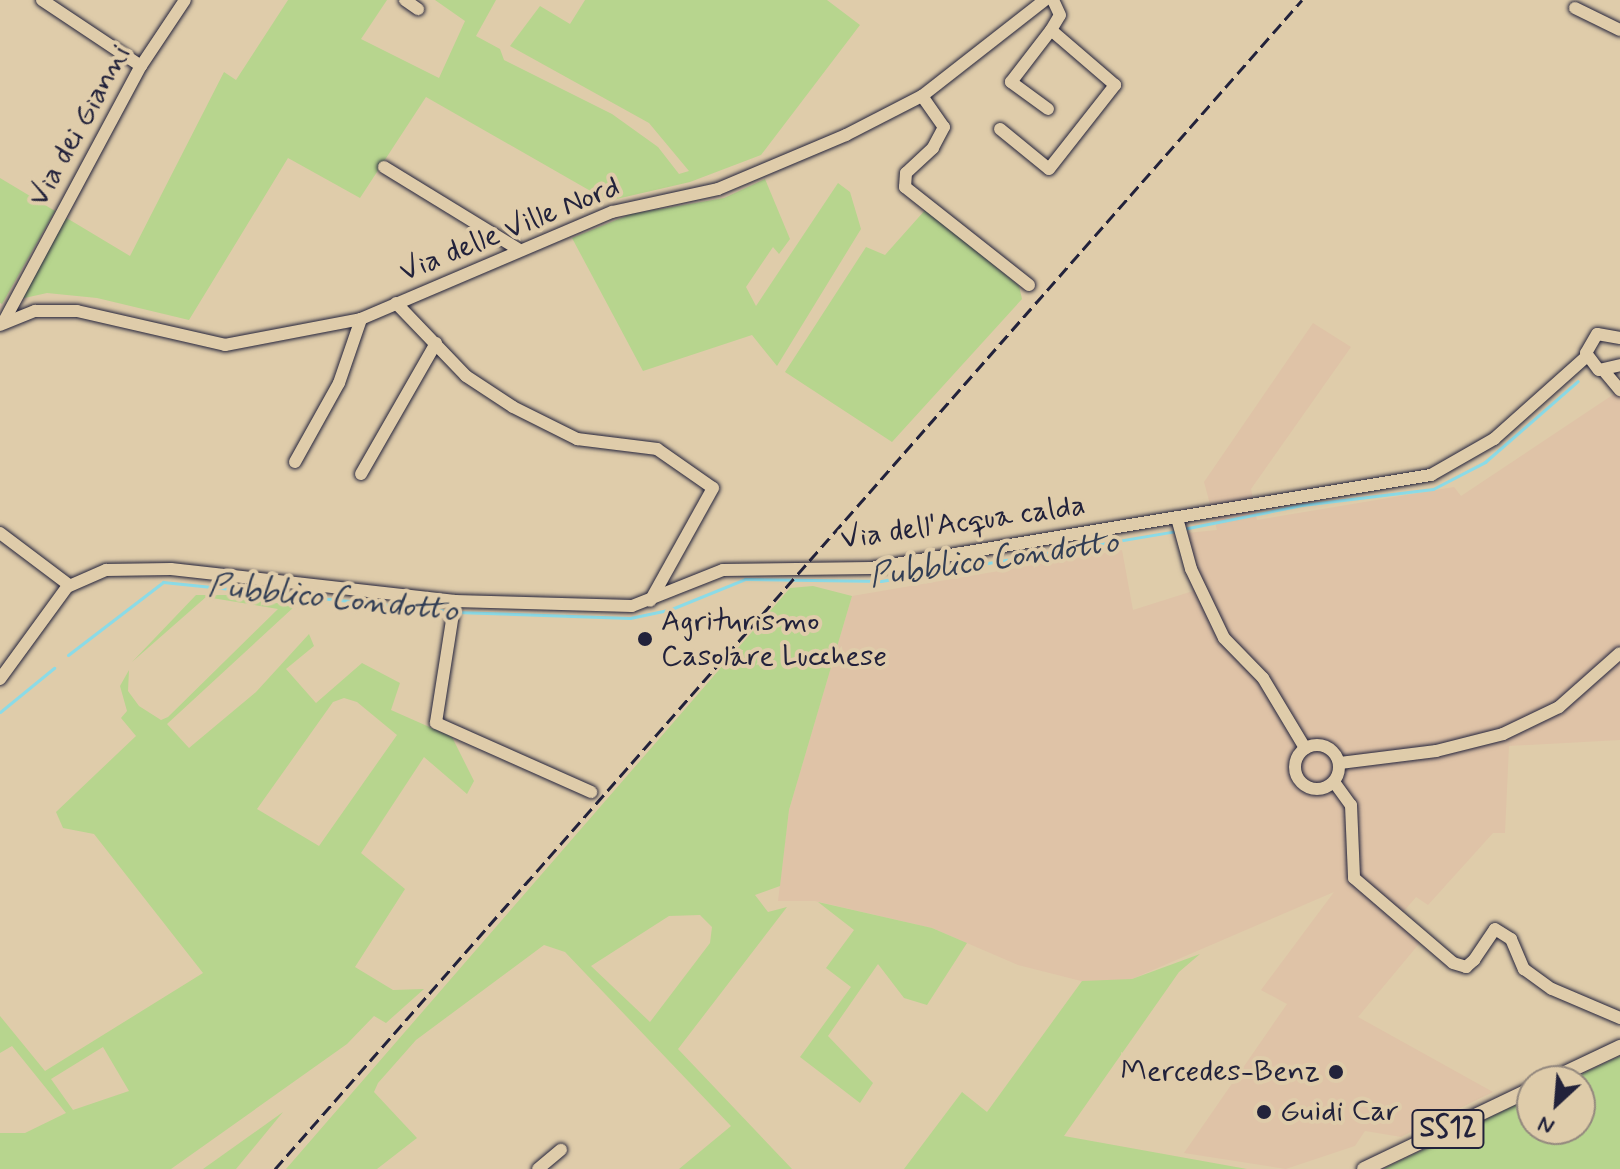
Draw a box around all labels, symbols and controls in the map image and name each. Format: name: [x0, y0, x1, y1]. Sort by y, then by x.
street label: Via dei Gianni: [21, 39, 139, 213]
street label: Via delle Ville Nord: [394, 169, 626, 291]
street label: Via dell'Acqua calda: [838, 488, 1088, 558]
water label: Pubblico Condotto: [867, 524, 1121, 596]
water label: Pubblico Condotto: [206, 567, 460, 631]
place label: Agriturismo Casolare Lucchese: [661, 604, 892, 674]
marker: Agriturismo Casolare Lucchese: [636, 630, 654, 648]
place label: Mercedes-Benz: [1121, 1054, 1320, 1090]
marker: Mercedes-Benz: [1327, 1063, 1345, 1081]
north arrow: [1516, 1065, 1596, 1145]
place label: Guidi Car: [1280, 1094, 1400, 1130]
marker: Guidi Car: [1255, 1103, 1273, 1121]
road number: SS12: [1410, 1105, 1486, 1153]
text: N: [1534, 1109, 1559, 1141]

